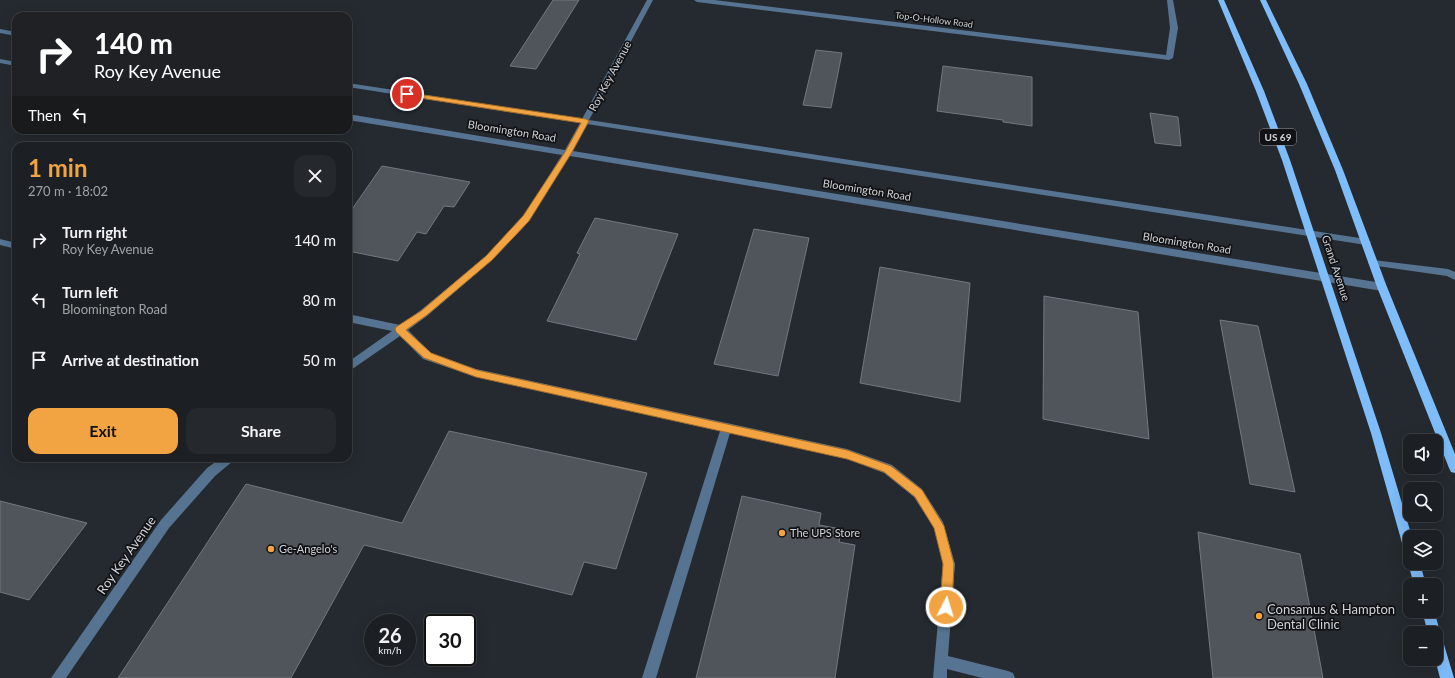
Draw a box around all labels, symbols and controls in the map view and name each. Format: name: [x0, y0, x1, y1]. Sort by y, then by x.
street label: Top-O-Hollow Road: [894, 9, 974, 30]
text: 140 m: [94, 26, 173, 60]
icon: right: [28, 28, 80, 80]
street label: Roy Key Avenue: [586, 38, 634, 113]
text: Roy Key Avenue: [94, 60, 221, 82]
pin: [390, 77, 424, 111]
icon: arrive: [396, 83, 418, 105]
icon: left: [69, 104, 91, 126]
text: Then: [28, 106, 61, 124]
street label: Bloomington Road: [467, 117, 557, 144]
road number: US 69: [1260, 129, 1296, 145]
text: 1 min: [28, 153, 88, 182]
button: close: [294, 155, 336, 197]
street label: Bloomington Road: [822, 176, 912, 203]
text: 270 m · 18:02: [28, 183, 108, 199]
text: Turn right: [62, 223, 127, 241]
icon: right: [28, 229, 50, 251]
street label: Bloomington Road: [1142, 229, 1232, 256]
text: 140 m: [294, 231, 336, 249]
street label: Grand Avenue: [1320, 233, 1353, 303]
text: Roy Key Avenue: [62, 241, 154, 257]
text: Turn left: [62, 283, 118, 301]
icon: left: [28, 289, 50, 311]
text: 80 m: [302, 291, 336, 309]
text: Bloomington Road: [62, 301, 167, 317]
icon: arrive: [28, 349, 50, 371]
text: Arrive at destination: [62, 351, 199, 369]
text: 50 m: [302, 351, 336, 369]
button: Exit: [28, 408, 178, 454]
button: Share: [186, 408, 336, 454]
map controls: [1403, 434, 1443, 666]
button: sound: [1403, 434, 1443, 474]
button: search: [1403, 482, 1443, 522]
street label: Roy Key Avenue: [93, 513, 159, 597]
place label: The UPS Store: [790, 526, 860, 539]
marker: The UPS Store: [777, 528, 787, 538]
button: layers: [1403, 530, 1443, 570]
place label: Ge-Angelo's: [279, 542, 338, 555]
marker: Ge-Angelo's: [266, 544, 276, 554]
button: +: [1403, 578, 1443, 618]
position arrow: [925, 586, 967, 628]
place label: Consamus & Hampton Dental Clinic: [1267, 601, 1395, 632]
marker: Consamus & Hampton Dental Clinic: [1254, 611, 1264, 621]
speed limit sign: 30: [424, 614, 476, 666]
text: 26: [378, 623, 402, 647]
button: −: [1403, 626, 1443, 666]
text: km/h: [378, 644, 402, 656]

